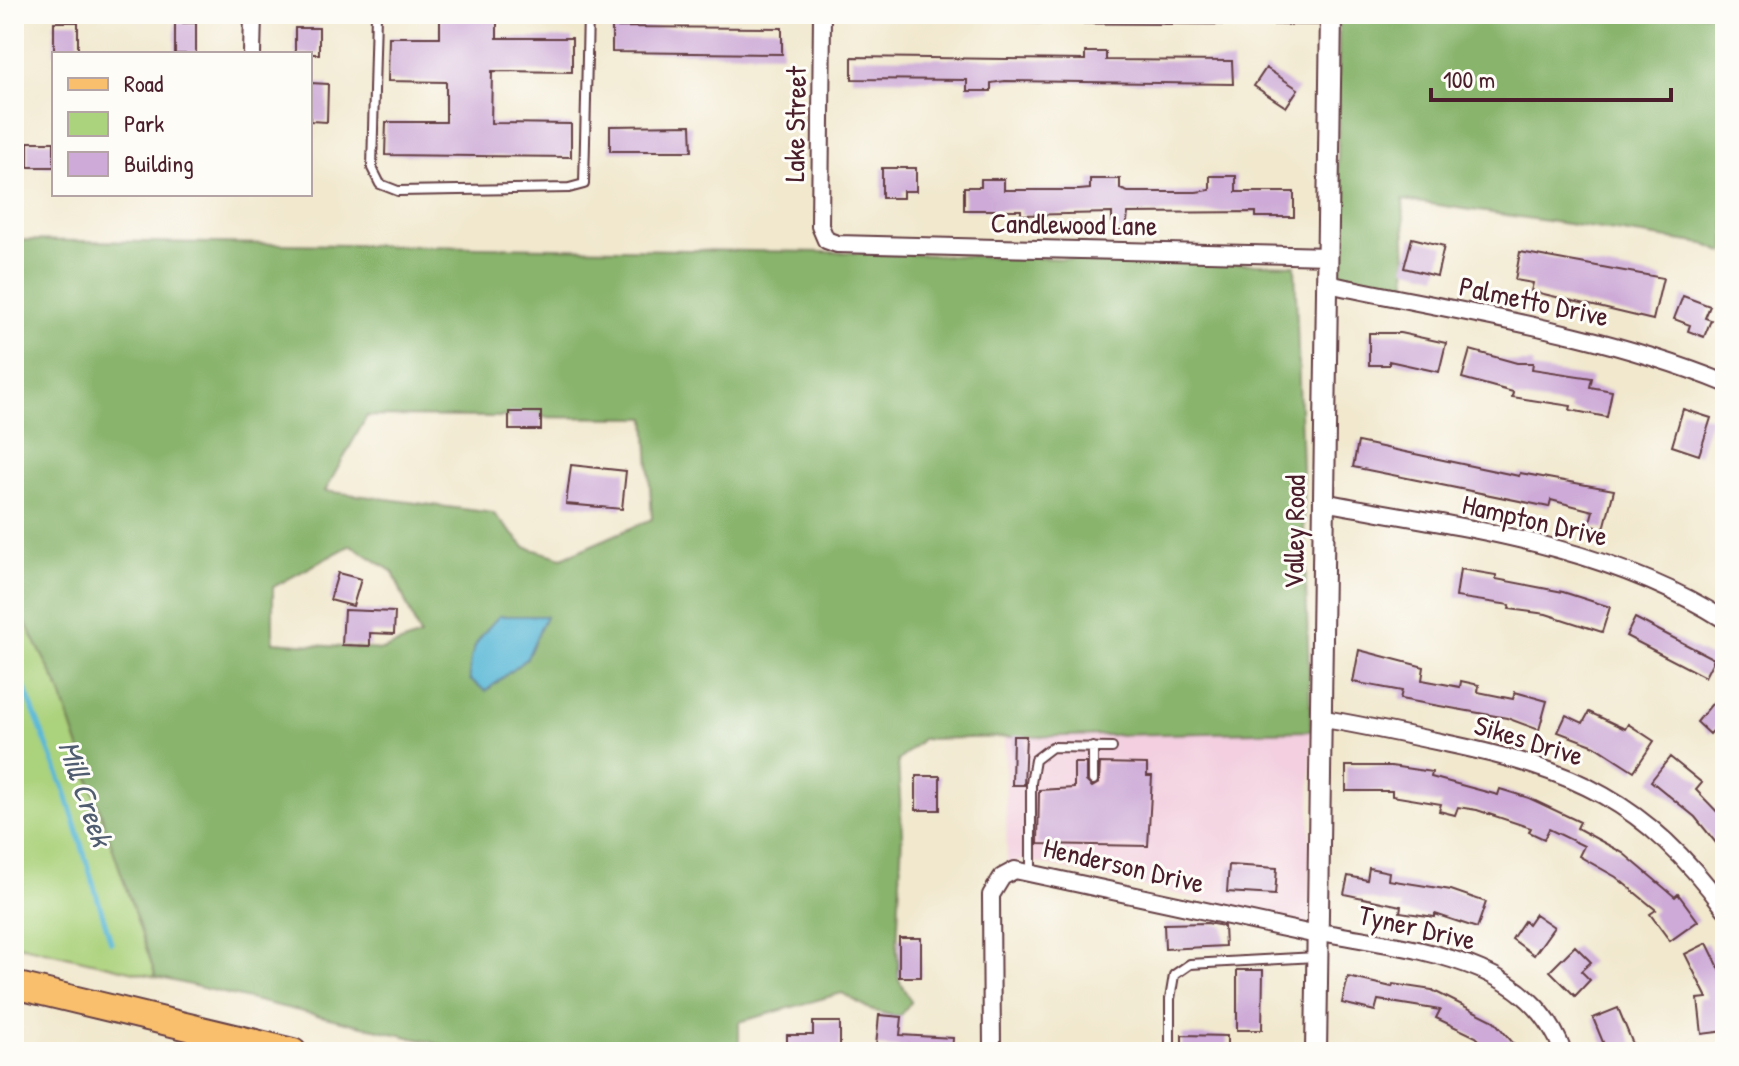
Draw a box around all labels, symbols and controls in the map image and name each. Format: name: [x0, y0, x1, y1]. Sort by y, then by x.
legend: [52, 52, 312, 196]
scale bar: [1431, 52, 1671, 102]
text: 100 m: [1443, 63, 1495, 95]
street label: Lake Street: [775, 65, 815, 182]
text: Road: [124, 67, 163, 99]
text: Park: [124, 107, 164, 139]
text: Building: [124, 147, 194, 179]
street label: Candlewood Lane: [990, 204, 1158, 244]
street label: Palmetto Drive: [1456, 267, 1612, 335]
street label: Valley Road: [1274, 475, 1314, 589]
street label: Hampton Drive: [1459, 485, 1611, 555]
street label: Sikes Drive: [1470, 705, 1588, 775]
water label: Mill Creek: [49, 735, 123, 853]
street label: Henderson Drive: [1040, 828, 1208, 902]
street label: Tyner Drive: [1355, 895, 1479, 959]

